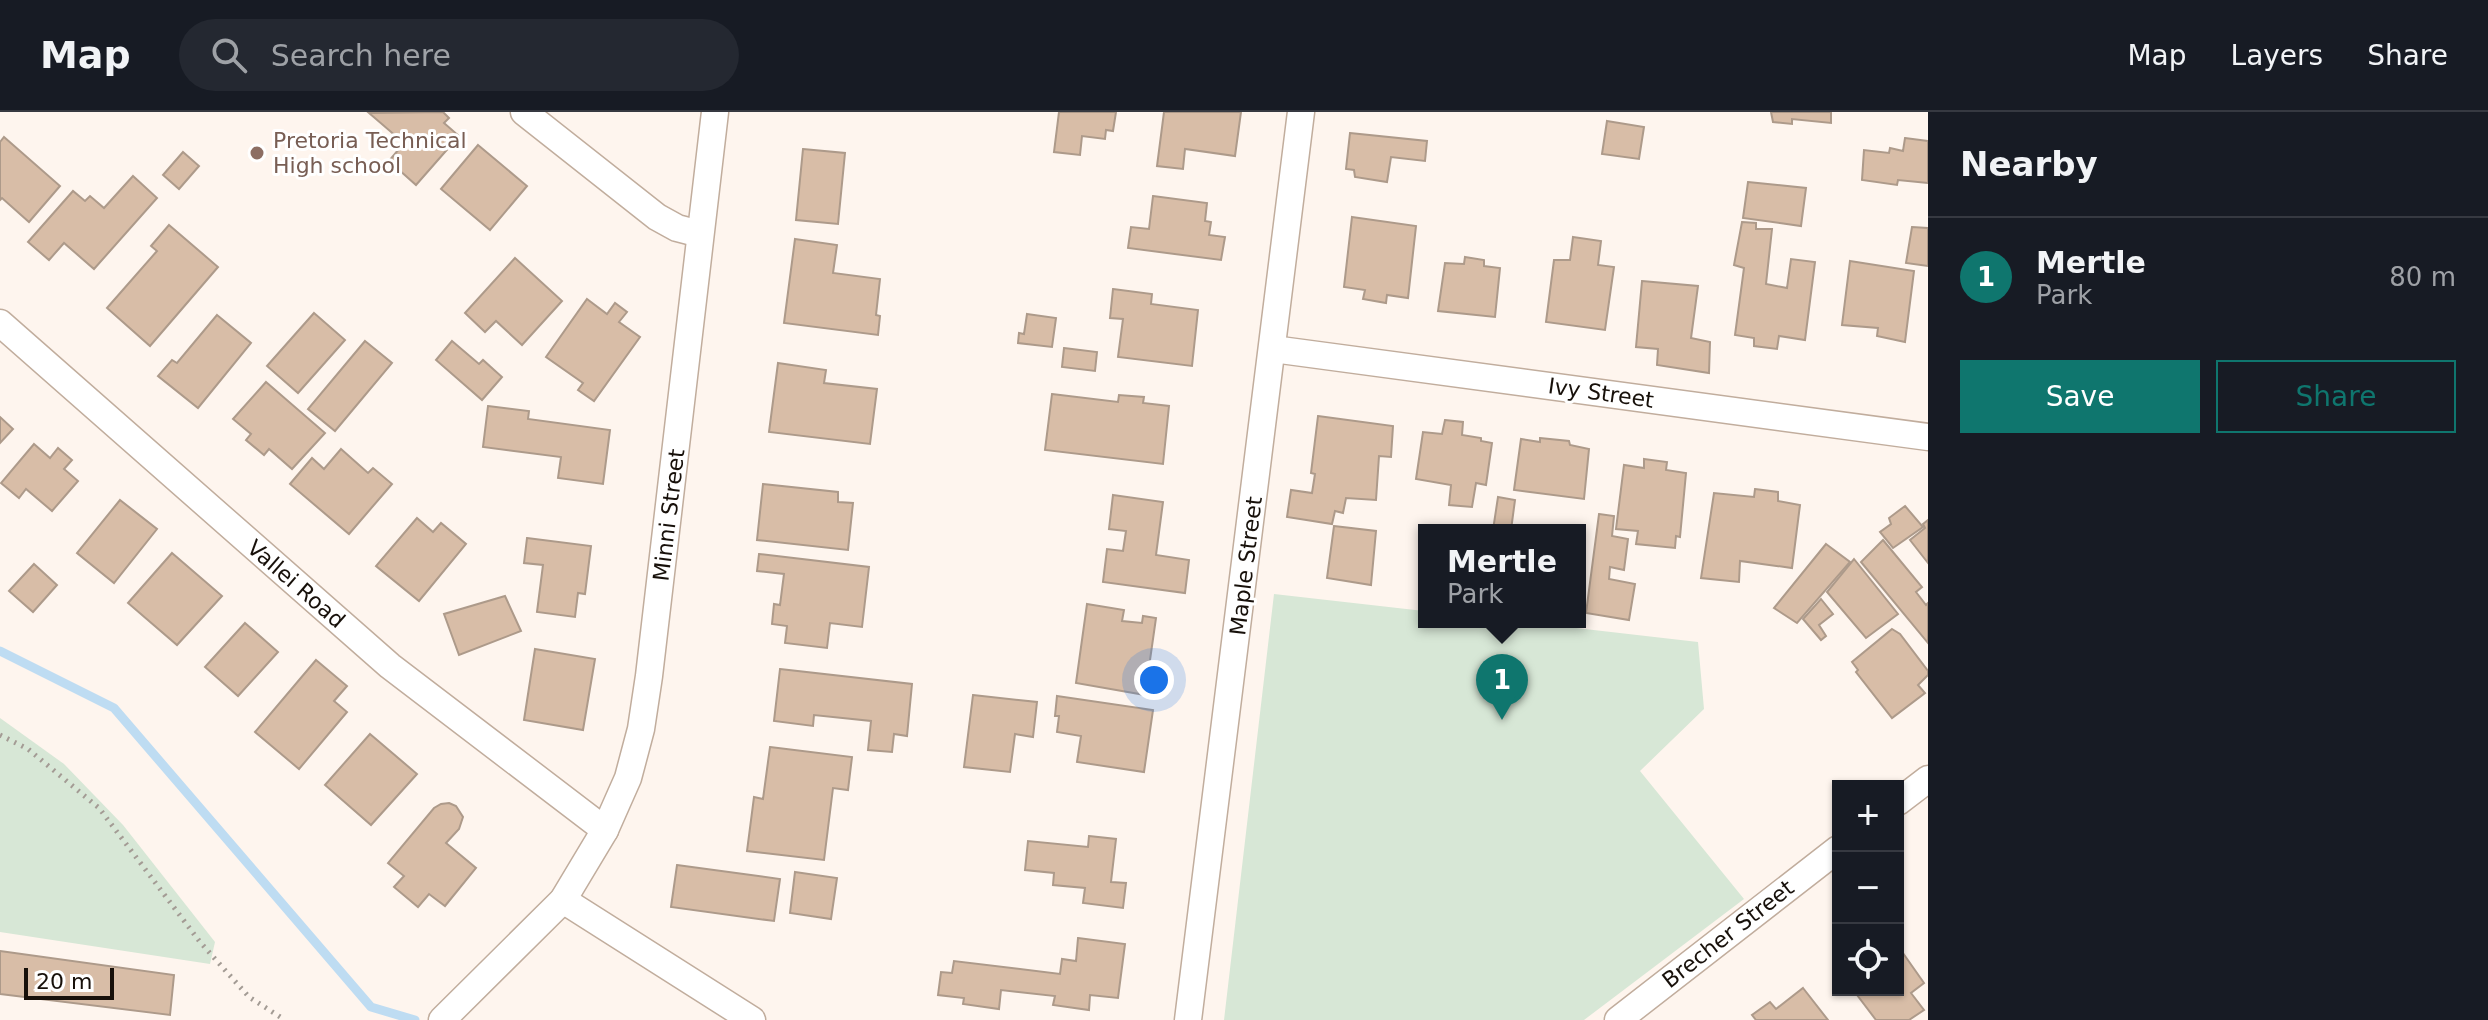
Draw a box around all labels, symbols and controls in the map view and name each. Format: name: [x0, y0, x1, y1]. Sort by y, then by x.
search box: [179, 19, 739, 91]
text: Map: [40, 33, 131, 77]
icon: search: [207, 33, 251, 77]
text: Search here: [271, 38, 451, 73]
text: Map: [2127, 39, 2187, 72]
text: Layers: [2231, 39, 2323, 72]
text: Share: [2367, 39, 2448, 72]
place label: Pretoria Technical High school: [273, 128, 467, 178]
marker: Pretoria Technical High school: [248, 144, 266, 162]
text: Nearby: [1960, 144, 2098, 184]
text: Mertle: [2036, 245, 2146, 280]
text: 1: [1977, 262, 1995, 292]
text: 80 m: [2389, 262, 2456, 292]
text: Park: [2036, 280, 2092, 310]
button: Save: [1960, 360, 2200, 433]
button: Share: [2216, 360, 2456, 433]
street label: Ivy Street: [1547, 373, 1656, 413]
street label: Minni Street: [648, 447, 690, 582]
street label: Maple Street: [1225, 495, 1267, 637]
popup: [1418, 524, 1586, 628]
street label: Vallei Road: [242, 535, 350, 633]
text: Mertle: [1447, 544, 1557, 579]
text: Park: [1447, 579, 1503, 609]
pin: 1: [1476, 654, 1528, 720]
your location: [1134, 660, 1174, 700]
map controls: [1832, 780, 1904, 996]
button: +: [1832, 780, 1904, 852]
button: −: [1832, 852, 1904, 924]
street label: Brecher Street: [1657, 875, 1799, 993]
button: locate: [1832, 924, 1904, 996]
scale bar: [24, 964, 114, 1000]
text: 20 m: [36, 969, 92, 994]

